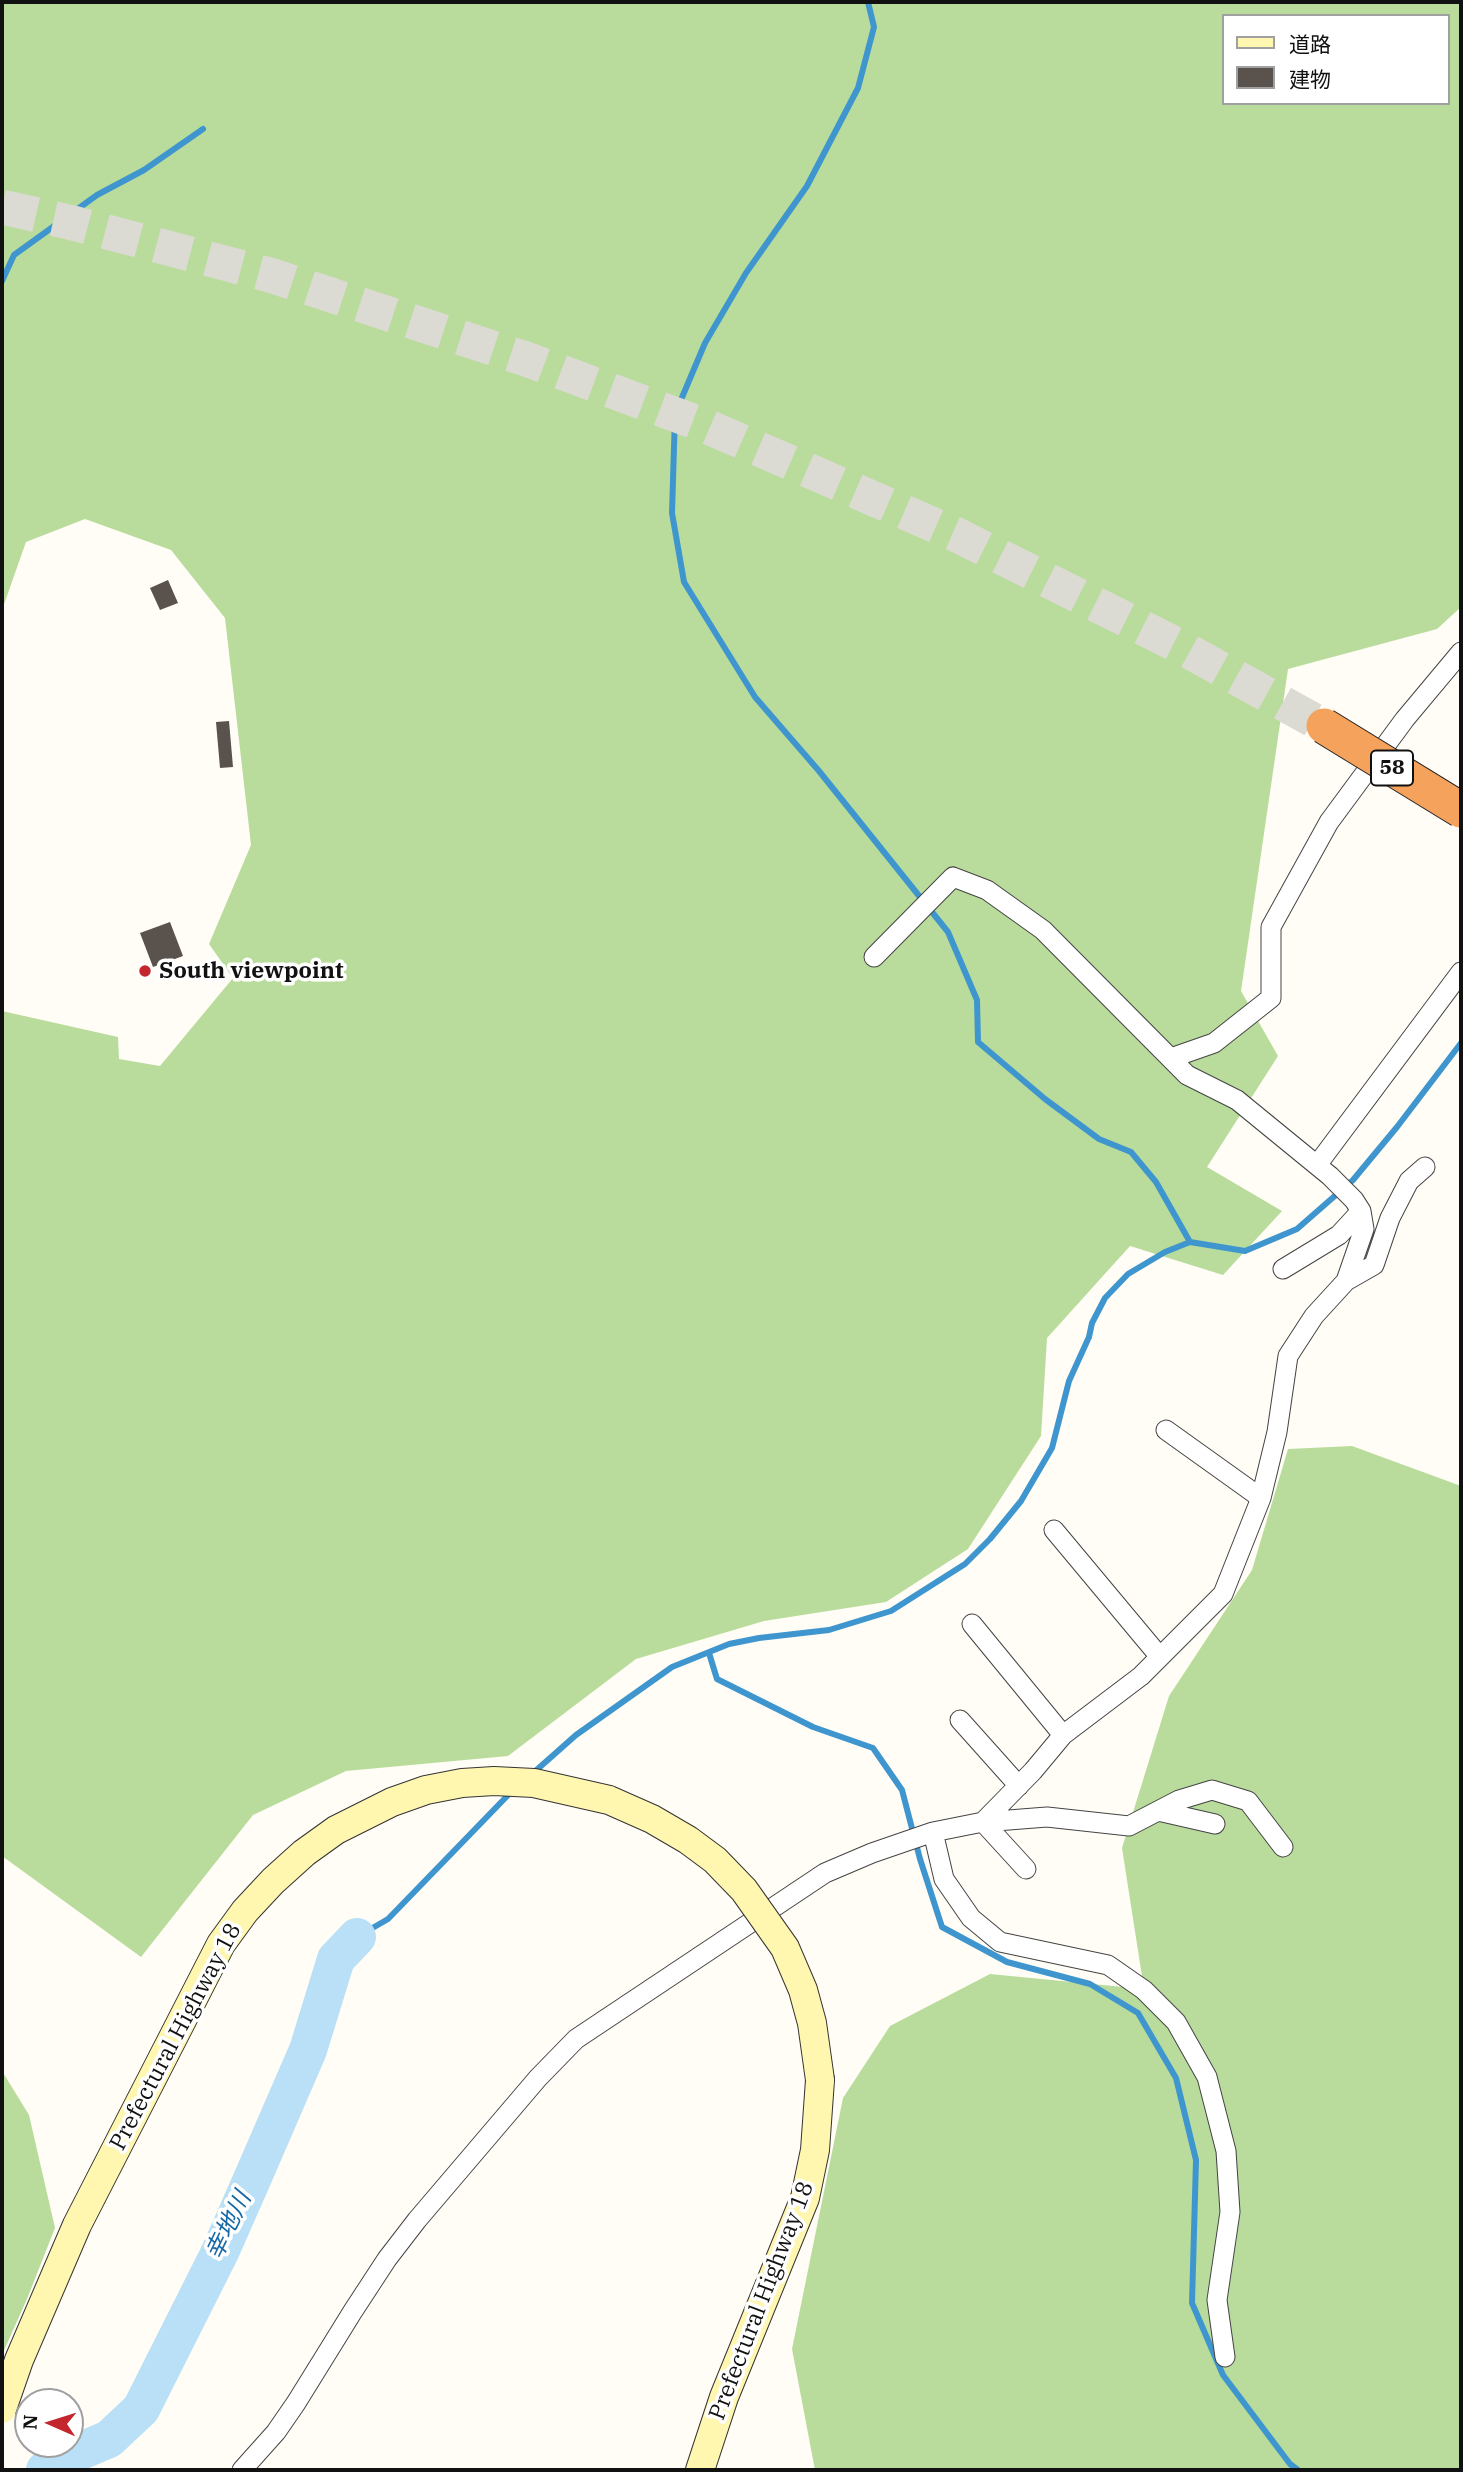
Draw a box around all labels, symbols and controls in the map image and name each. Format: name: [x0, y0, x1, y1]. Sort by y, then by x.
legend: [1222, 14, 1449, 105]
text: 道路: [1289, 30, 1331, 58]
text: 建物: [1289, 65, 1331, 93]
road number: 58: [1371, 750, 1413, 786]
place label: South viewpoint: [159, 957, 343, 985]
marker: South viewpoint: [137, 963, 153, 979]
street label: Prefectural Highway 18: [104, 1919, 248, 2155]
street label: Prefectural Highway 18: [704, 2178, 820, 2424]
water label: 幸地川: [200, 2187, 258, 2265]
north arrow: [14, 2388, 84, 2458]
text: N: [18, 2414, 42, 2430]

